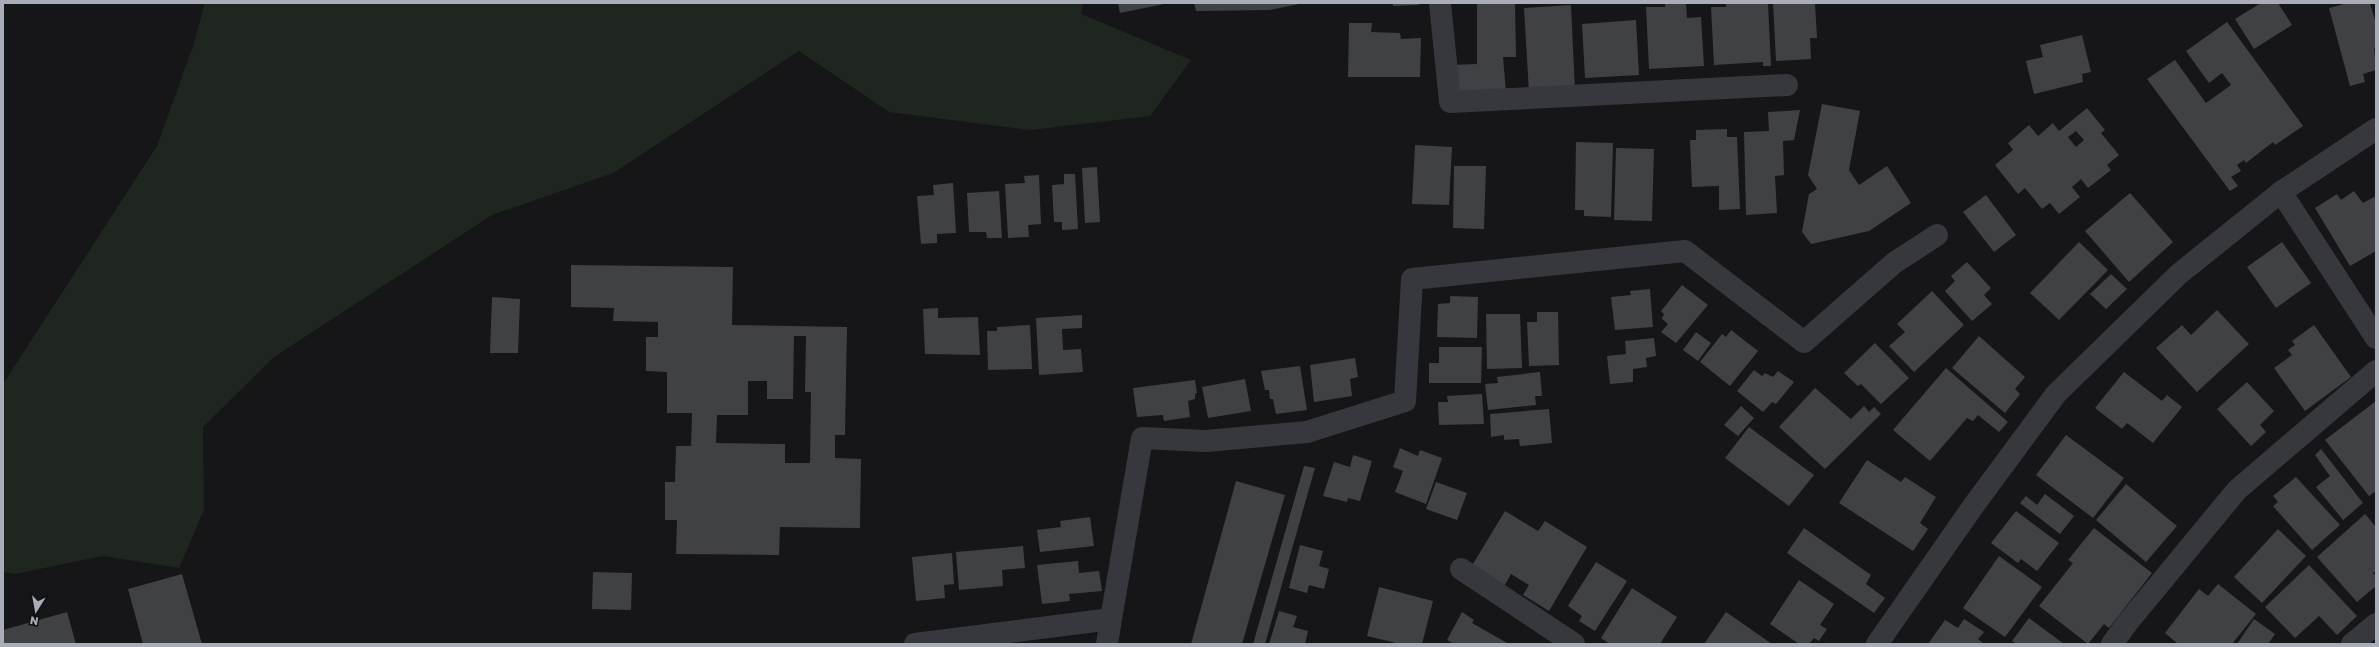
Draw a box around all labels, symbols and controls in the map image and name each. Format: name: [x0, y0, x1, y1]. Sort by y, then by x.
north arrow: [16, 591, 56, 631]
text: N: [29, 614, 39, 628]

